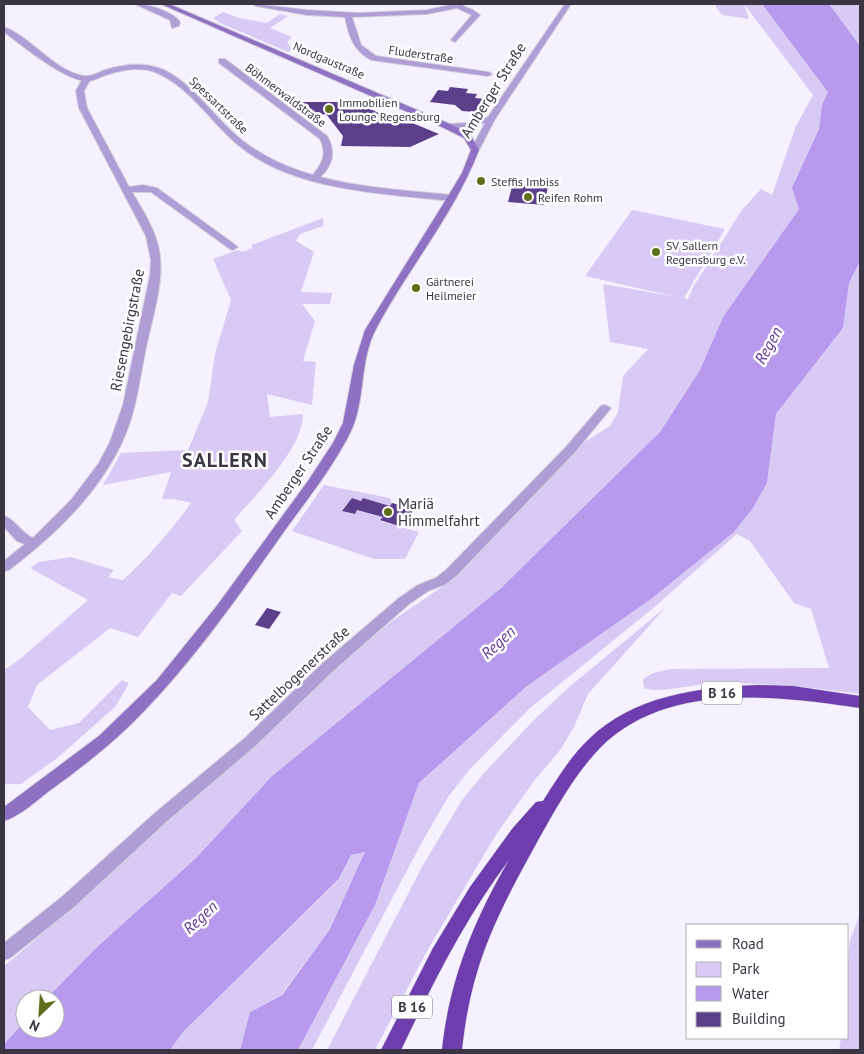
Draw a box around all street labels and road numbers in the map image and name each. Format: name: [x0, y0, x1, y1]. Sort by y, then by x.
street label: Nordgaustraße: [291, 38, 367, 82]
street label: Amberger Straße: [456, 39, 530, 141]
street label: Fluderstraße: [388, 42, 454, 66]
street label: Böhmerwaldstraße: [243, 60, 329, 130]
street label: Spessartstraße: [186, 73, 252, 137]
street label: Riesengebirgstraße: [106, 267, 148, 393]
street label: Amberger Straße: [260, 422, 336, 522]
street label: Sattelbogenerstraße: [245, 622, 353, 724]
road number: B 16: [702, 681, 742, 704]
road number: B 16: [392, 996, 432, 1019]

